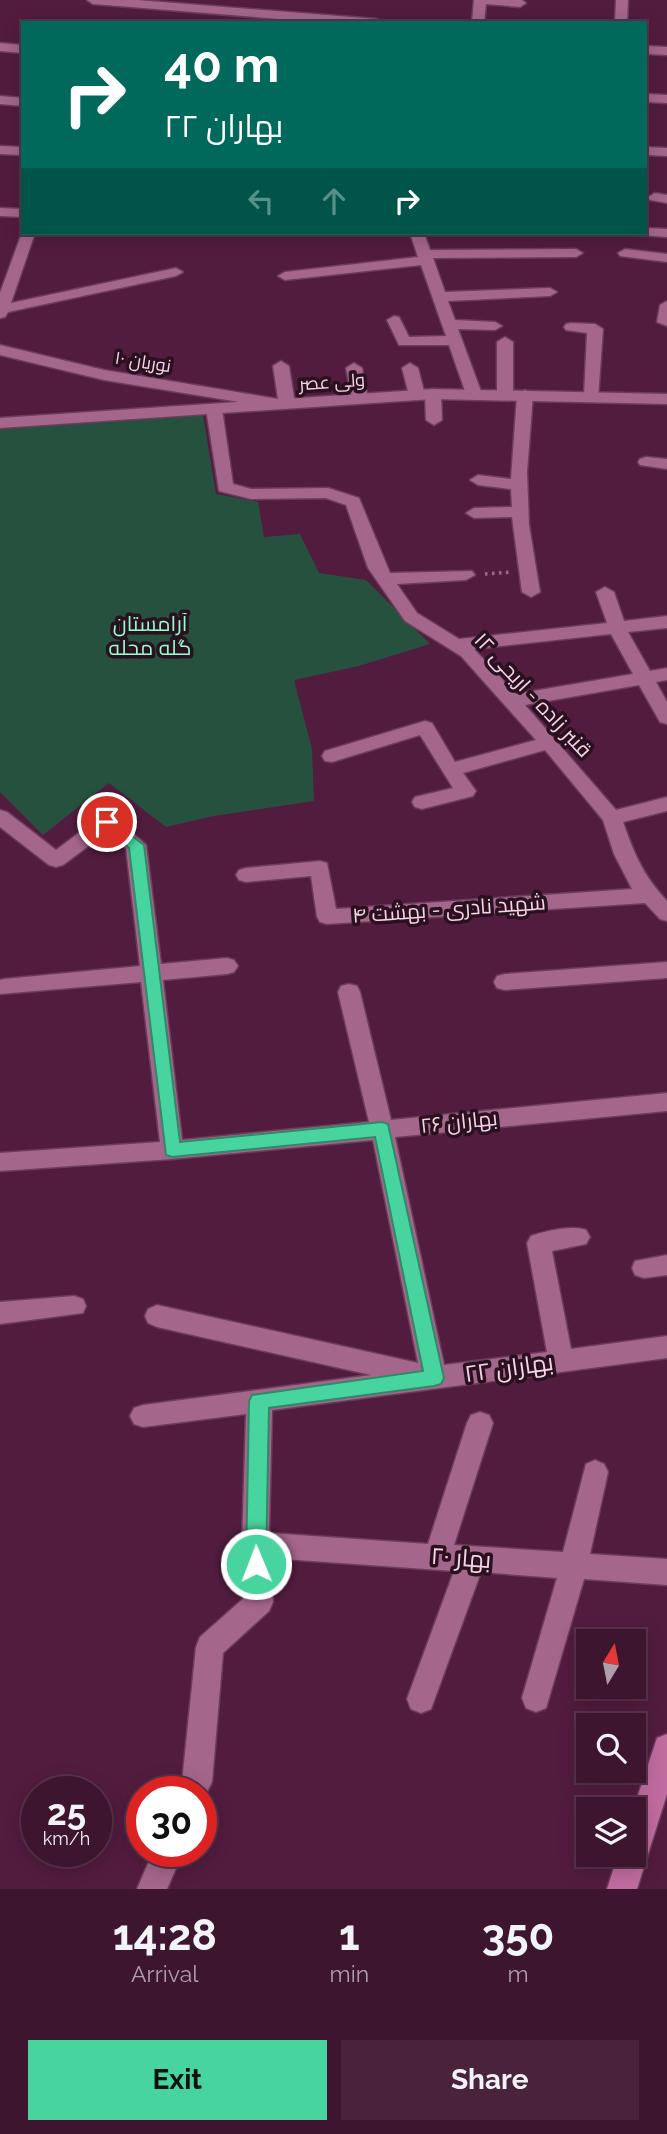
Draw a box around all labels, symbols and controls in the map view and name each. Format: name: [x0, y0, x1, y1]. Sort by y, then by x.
text: 40 m: [164, 36, 279, 93]
icon: right: [49, 49, 140, 140]
text: بهاران ۲۲: [164, 107, 283, 144]
icon: left: [242, 182, 280, 220]
icon: ahead: [315, 182, 353, 220]
icon: right: [388, 182, 426, 220]
street label: نوریان ۱۰: [113, 347, 173, 377]
street label: ولی عصر: [297, 369, 366, 395]
park label: آرامستان گله محله: [109, 611, 191, 660]
street label: قنبر زاده - اریحی ۱۲: [469, 627, 597, 763]
pin: [77, 792, 137, 852]
icon: arrive: [88, 803, 126, 841]
street label: شهید نادری - بهشت ۴: [351, 889, 547, 929]
street label: بهاران ۲۶: [419, 1105, 499, 1139]
street label: بهاران ۲۲: [463, 1347, 555, 1388]
position arrow: [219, 1527, 293, 1601]
street label: بهار ۲۰: [430, 1541, 492, 1574]
north arrow: [576, 1629, 646, 1699]
map controls: [576, 1629, 646, 1867]
button: search: [576, 1713, 646, 1783]
speed limit sign: 30: [126, 1776, 217, 1867]
text: 25: [47, 1792, 86, 1833]
button: layers: [576, 1797, 646, 1867]
text: km/h: [43, 1828, 90, 1849]
text: 14:28: [113, 1911, 217, 1960]
text: 1: [339, 1911, 360, 1960]
text: 350: [482, 1911, 554, 1960]
text: Arrival: [131, 1960, 199, 1987]
text: min: [330, 1960, 369, 1987]
text: m: [507, 1960, 529, 1987]
button: Exit: [28, 2040, 327, 2120]
button: Share: [341, 2040, 639, 2120]

